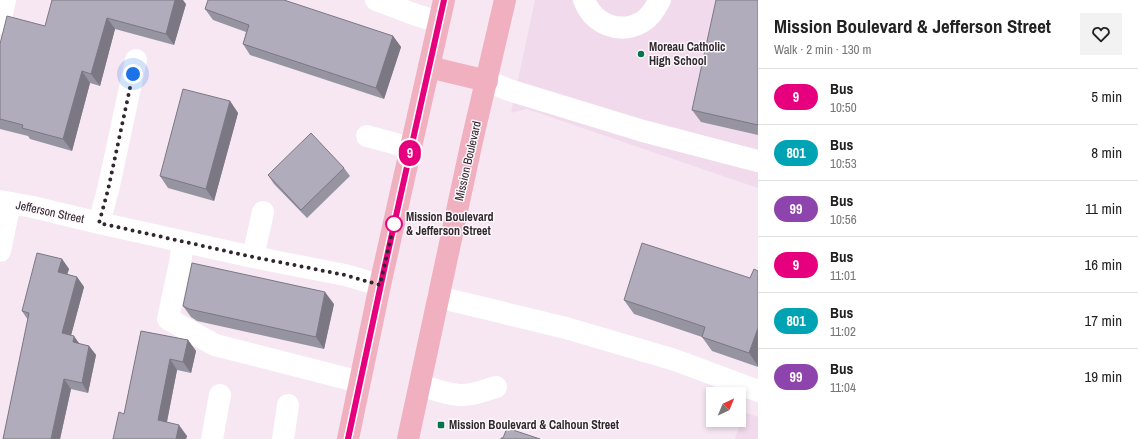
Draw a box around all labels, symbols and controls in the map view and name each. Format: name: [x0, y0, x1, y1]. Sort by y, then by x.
text: Mission Boulevard & Jefferson Street: [774, 13, 1051, 39]
button: heart: [1080, 13, 1122, 55]
place label: Moreau Catholic High School: [649, 39, 726, 69]
text: Walk · 2 min · 130 m: [774, 41, 871, 58]
marker: Moreau Catholic High School: [636, 49, 646, 59]
your location: [123, 64, 143, 84]
text: Bus: [830, 78, 853, 99]
text: 5 min: [1091, 86, 1122, 107]
text: 9: [793, 88, 799, 106]
text: 10:50: [830, 99, 857, 116]
street label: Mission Boulevard: [451, 119, 485, 203]
text: Bus: [830, 134, 853, 155]
line badge: 9: [397, 140, 423, 166]
text: 8 min: [1091, 142, 1122, 163]
text: 9: [407, 144, 413, 162]
text: 801: [786, 144, 806, 162]
text: 10:53: [830, 155, 857, 172]
text: Bus: [830, 190, 853, 211]
street label: Jefferson Street: [14, 197, 86, 227]
text: 11 min: [1085, 198, 1122, 219]
text: 99: [790, 200, 802, 218]
place label: Mission Boulevard & Jefferson Street: [406, 209, 494, 239]
text: 10:56: [830, 211, 857, 228]
marker: Mission Boulevard & Jefferson Street: [385, 215, 403, 233]
text: Bus: [830, 246, 853, 267]
text: 16 min: [1084, 254, 1122, 275]
text: 9: [793, 256, 799, 274]
text: 11:01: [830, 267, 856, 284]
text: Bus: [830, 302, 853, 323]
text: 17 min: [1084, 310, 1122, 331]
text: 801: [786, 312, 806, 330]
text: 11:02: [830, 323, 856, 340]
text: Bus: [830, 358, 853, 379]
text: 19 min: [1084, 366, 1122, 387]
text: 99: [790, 368, 802, 386]
text: 11:04: [830, 379, 856, 396]
north arrow: [706, 387, 746, 427]
map controls: [706, 387, 746, 427]
place label: Mission Boulevard & Calhoun Street: [449, 417, 620, 433]
marker: Mission Boulevard & Calhoun Street: [436, 420, 446, 430]

